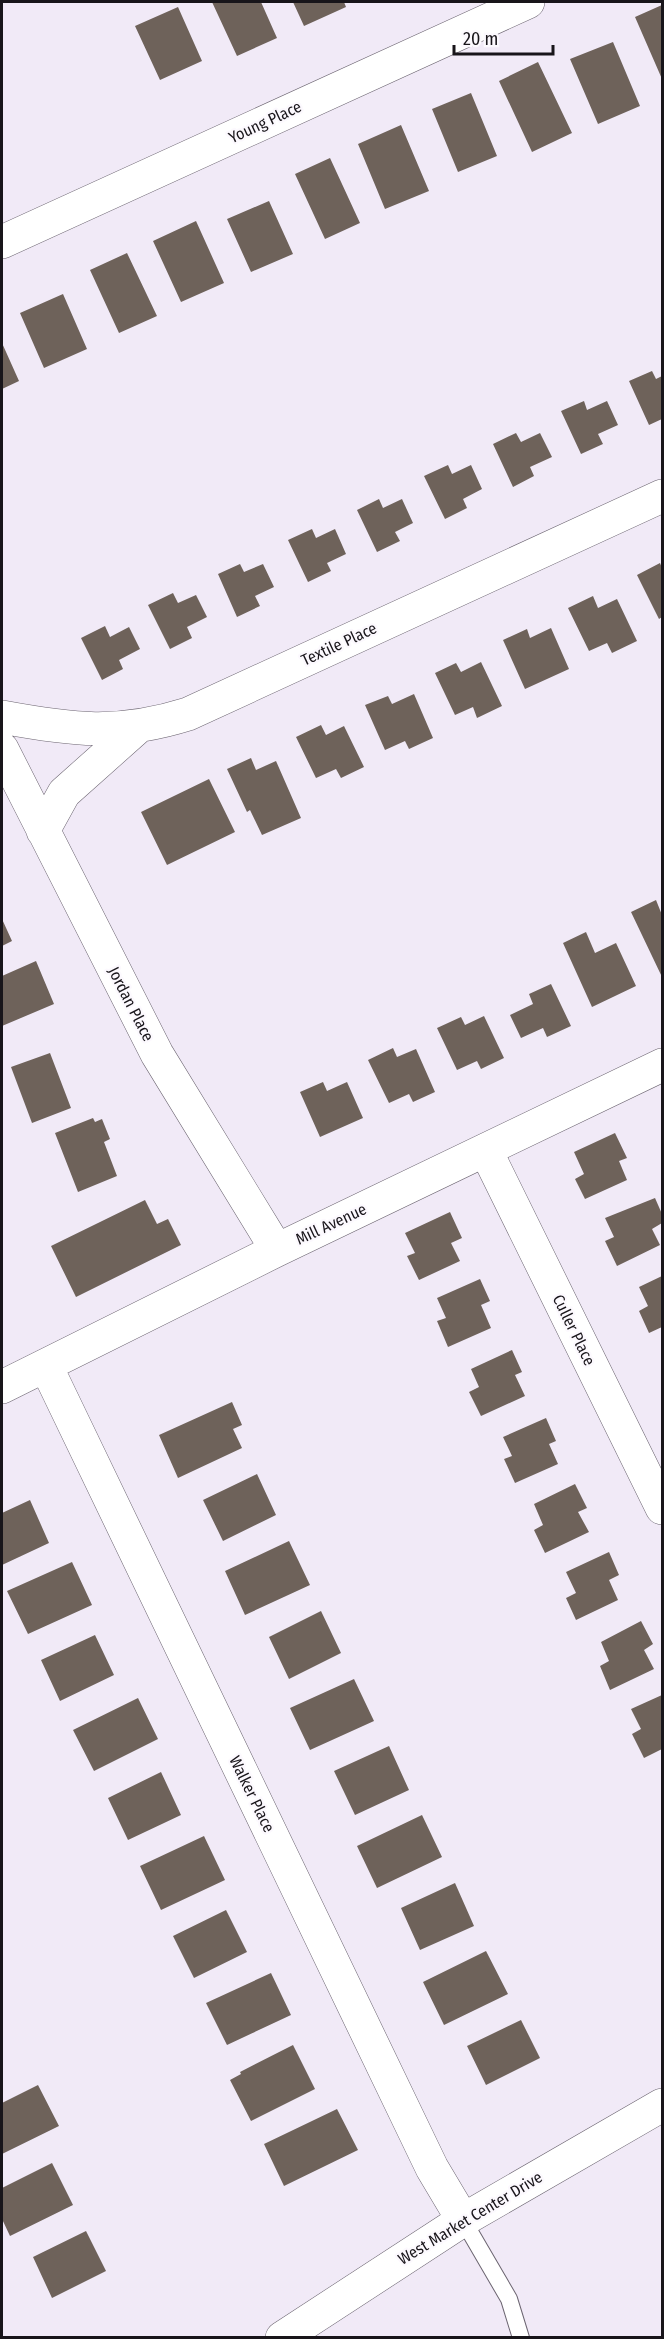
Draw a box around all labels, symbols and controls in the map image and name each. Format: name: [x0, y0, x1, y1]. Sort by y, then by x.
scale bar: [454, 18, 553, 56]
text: 20 m: [463, 28, 498, 50]
street label: Young Place: [226, 97, 305, 147]
street label: Textile Place: [298, 618, 380, 670]
street label: Jordan Place: [104, 964, 158, 1045]
street label: Mill Avenue: [293, 1199, 369, 1249]
street label: Culler Place: [549, 1291, 599, 1369]
street label: Walker Place: [225, 1753, 279, 1835]
street label: West Market Center Drive: [394, 2167, 546, 2269]

